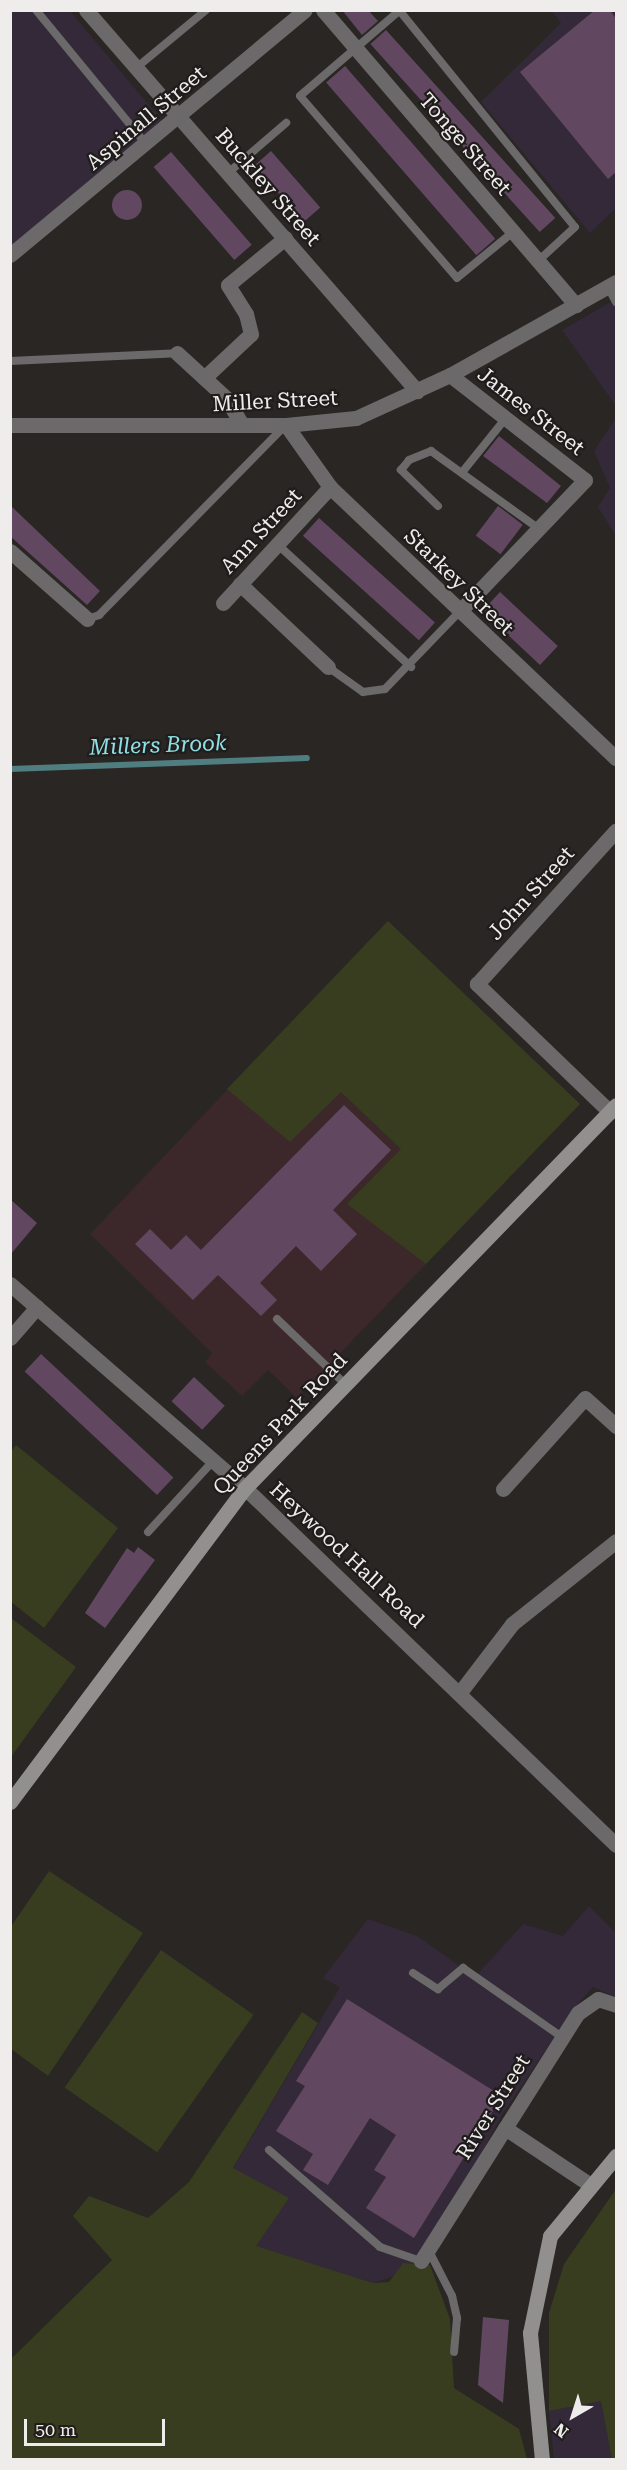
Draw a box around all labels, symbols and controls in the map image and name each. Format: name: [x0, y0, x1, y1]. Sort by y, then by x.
street label: Aspinall Street: [81, 61, 211, 175]
street label: Tonge Street: [414, 88, 516, 200]
street label: Buckley Street: [210, 123, 326, 251]
street label: James Street: [472, 361, 590, 461]
street label: Miller Street: [212, 385, 338, 417]
street label: Ann Street: [215, 483, 307, 579]
street label: Starkey Street: [399, 523, 519, 641]
water label: Millers Brook: [89, 729, 227, 761]
street label: John Street: [482, 841, 580, 945]
street label: Queens Park Road: [208, 1348, 352, 1500]
street label: Heywood Hall Road: [265, 1477, 429, 1633]
street label: River Street: [451, 2050, 535, 2164]
north arrow: [543, 2386, 603, 2446]
scale bar: [27, 2407, 168, 2445]
text: 50 m: [35, 2419, 76, 2440]
text: N: [551, 2419, 572, 2442]

